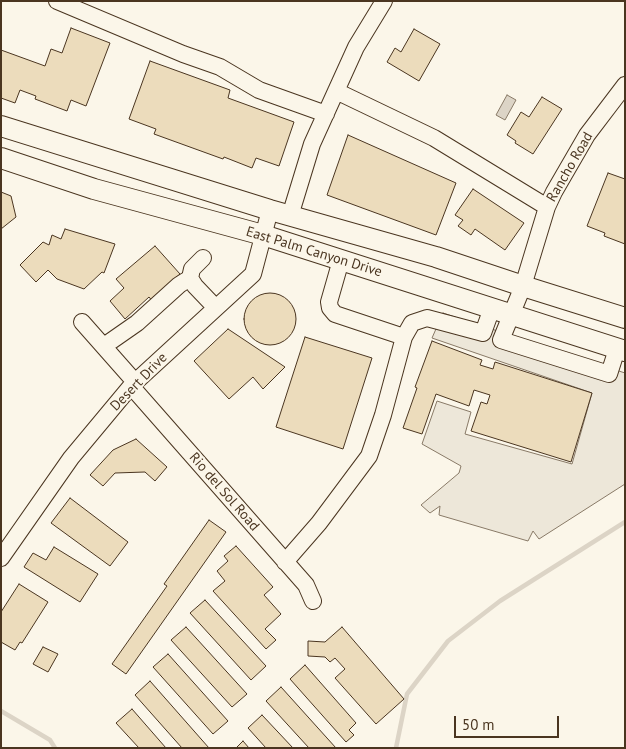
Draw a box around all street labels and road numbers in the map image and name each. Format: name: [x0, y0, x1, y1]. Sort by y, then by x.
street label: Rancho Road: [543, 129, 597, 205]
street label: East Palm Canyon Drive: [244, 223, 384, 281]
street label: Desert Drive: [107, 349, 171, 415]
street label: Rio del Sol Road: [185, 449, 263, 535]

